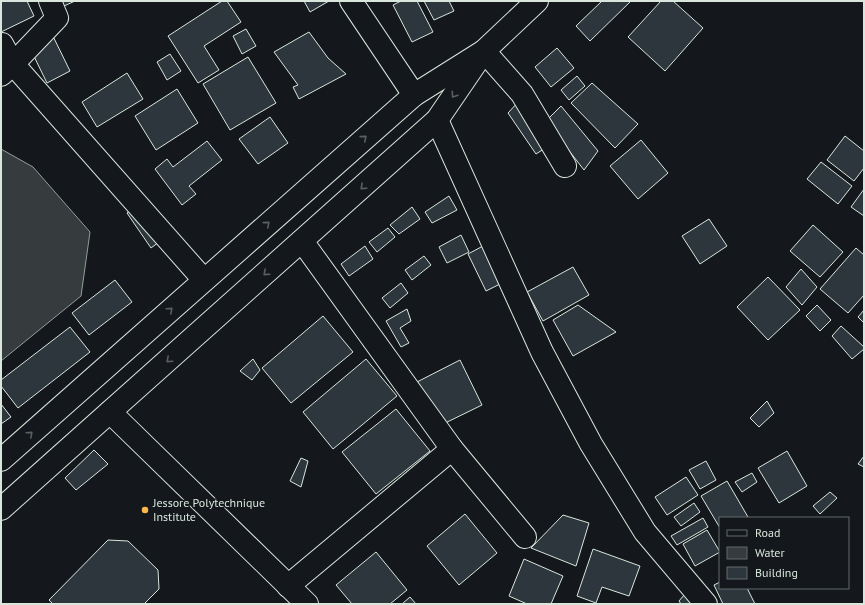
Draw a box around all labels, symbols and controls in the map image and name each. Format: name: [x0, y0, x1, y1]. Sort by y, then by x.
one-way arrow: [451, 91, 459, 98]
one-way arrow: [360, 136, 367, 143]
one-way arrow: [360, 182, 368, 189]
one-way arrow: [262, 222, 270, 229]
one-way arrow: [263, 268, 271, 276]
one-way arrow: [165, 308, 172, 315]
one-way arrow: [166, 355, 173, 362]
one-way arrow: [25, 431, 33, 438]
place label: Jessore Polytechnique Institute: [152, 495, 265, 524]
marker: Jessore Polytechnique Institute: [140, 505, 150, 515]
legend: [719, 517, 849, 589]
text: Road: [755, 525, 780, 540]
text: Water: [755, 545, 785, 560]
text: Building: [755, 565, 798, 580]

